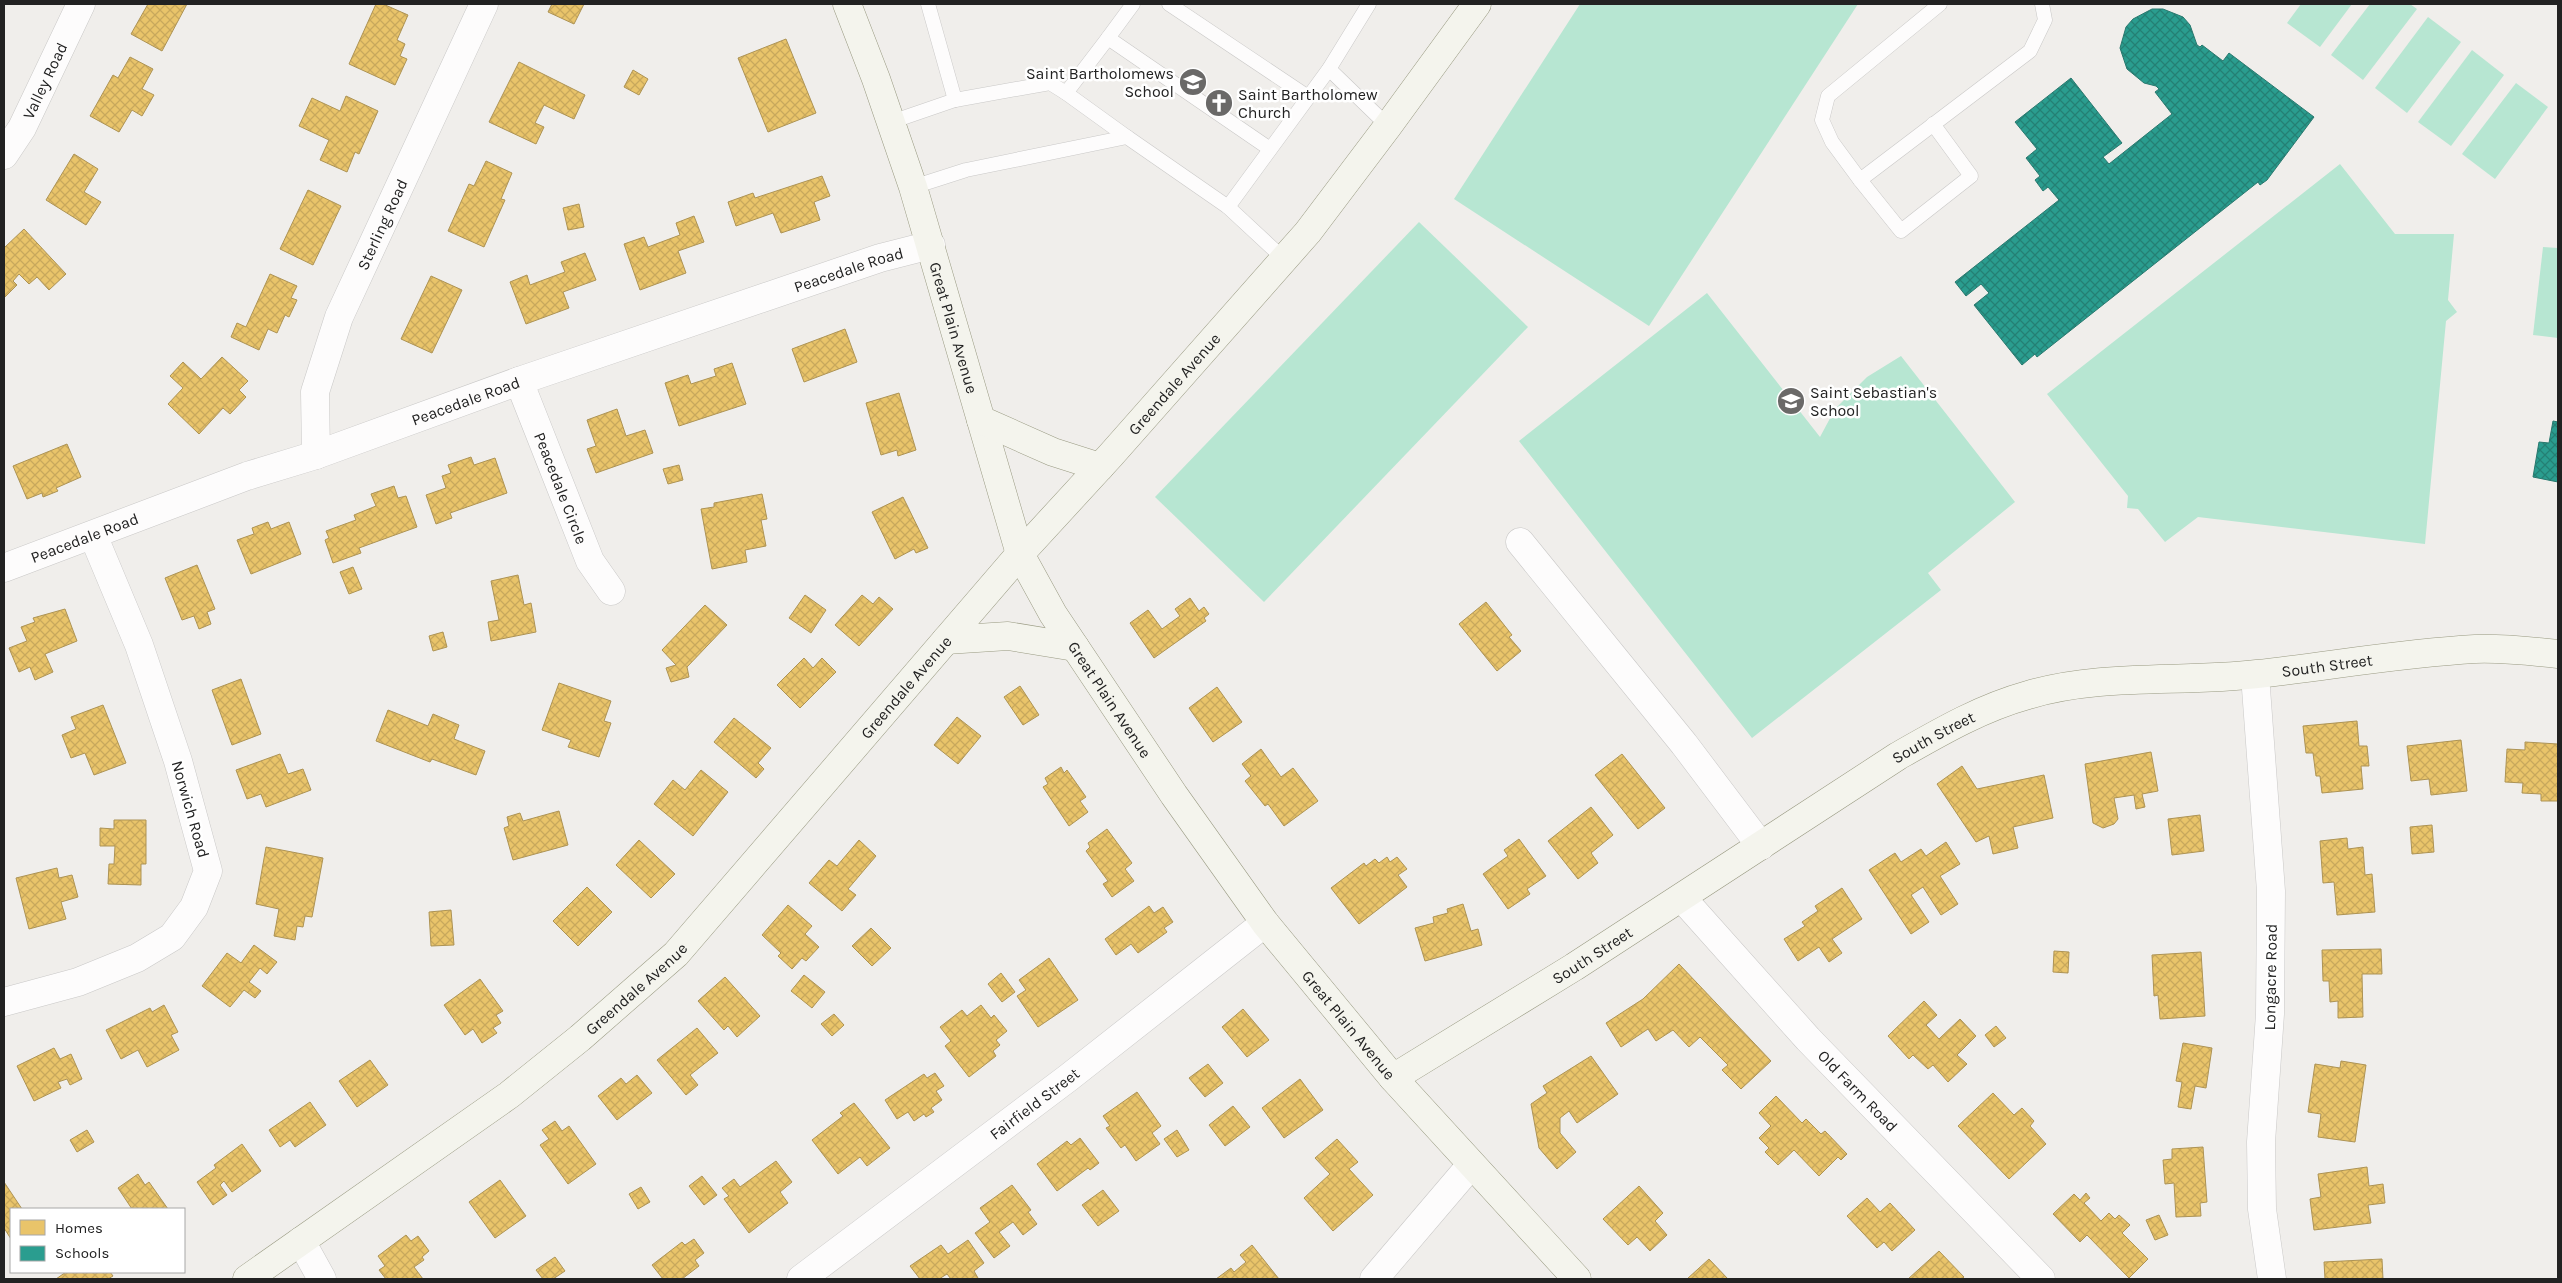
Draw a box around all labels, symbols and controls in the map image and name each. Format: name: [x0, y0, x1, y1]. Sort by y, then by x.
street label: Valley Road: [19, 39, 71, 122]
place label: Saint Bartholomews School: [1026, 64, 1174, 101]
school or university icon: Saint Bartholomews School: [1178, 67, 1208, 97]
place label: Saint Bartholomew Church: [1238, 85, 1378, 122]
church icon: Saint Bartholomew Church: [1204, 88, 1234, 118]
street label: Sterling Road: [353, 176, 412, 273]
street label: Peacedale Road: [792, 243, 905, 297]
street label: Great Plain Avenue: [925, 260, 982, 396]
street label: Greendale Avenue: [1124, 329, 1224, 439]
street label: Peacedale Road: [409, 373, 522, 429]
place label: Saint Sebastian's School: [1810, 383, 1937, 420]
school or university icon: Saint Sebastian's School: [1776, 386, 1806, 416]
street label: Peacedale Circle: [530, 430, 591, 547]
street label: Peacedale Road: [28, 509, 141, 567]
street label: Greendale Avenue: [857, 632, 956, 743]
street label: Great Plain Avenue: [1064, 638, 1155, 761]
street label: South Street: [2280, 650, 2374, 681]
street label: South Street: [1888, 707, 1978, 768]
street label: Norwich Road: [168, 758, 213, 860]
street label: South Street: [1549, 923, 1636, 988]
street label: Longacre Road: [2260, 924, 2281, 1030]
street label: Greendale Avenue: [582, 939, 691, 1039]
street label: Great Plain Avenue: [1298, 967, 1399, 1084]
street label: Old Farm Road: [1814, 1046, 1902, 1136]
street label: Fairfield Street: [986, 1064, 1083, 1144]
legend: [10, 1208, 185, 1273]
text: Homes: [55, 1219, 103, 1237]
text: Schools: [55, 1244, 109, 1262]

